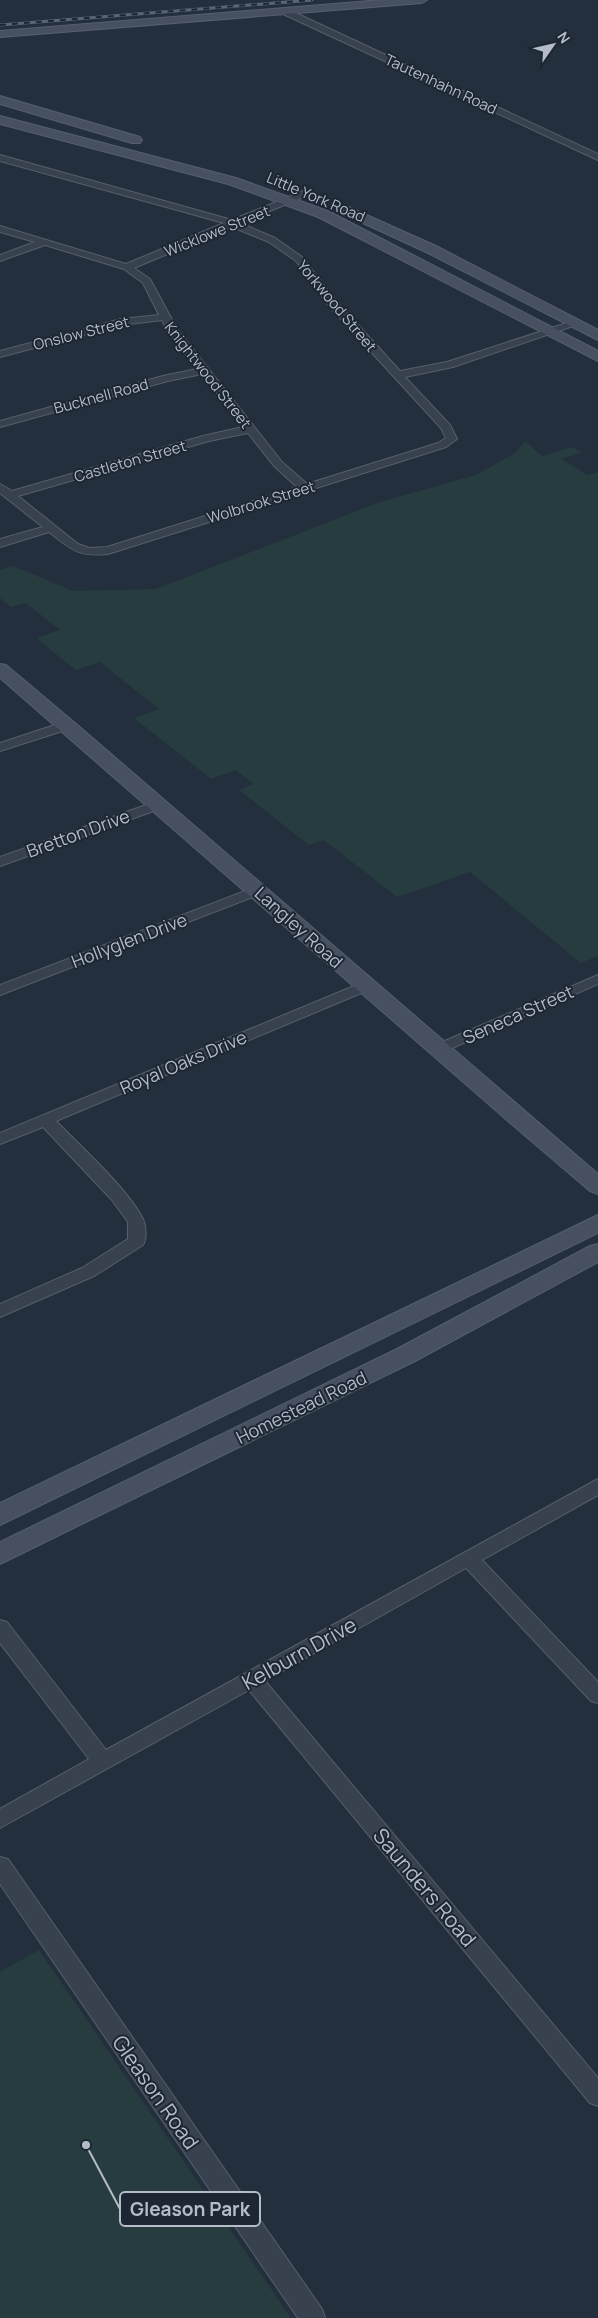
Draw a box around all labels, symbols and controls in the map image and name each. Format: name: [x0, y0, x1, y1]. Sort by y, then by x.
north arrow: [528, 20, 578, 70]
text: N: [554, 28, 575, 47]
street label: Tautenhahn Road: [381, 49, 501, 119]
street label: Little York Road: [264, 167, 368, 227]
street label: Wicklowe Street: [161, 200, 273, 262]
street label: Yorkwood Street: [292, 256, 382, 356]
street label: Onslow Street: [31, 311, 131, 355]
street label: Knightwood Street: [160, 317, 256, 433]
street label: Bucknell Road: [51, 373, 151, 419]
street label: Castleton Street: [71, 435, 189, 487]
street label: Wolbrook Street: [204, 476, 318, 528]
street label: Bretton Drive: [23, 803, 133, 863]
street label: Langley Road: [250, 881, 348, 973]
street label: Hollyglen Drive: [68, 907, 190, 973]
street label: Seneca Street: [459, 979, 577, 1049]
street label: Royal Oaks Drive: [116, 1024, 250, 1100]
street label: Homestead Road: [232, 1365, 370, 1449]
street label: Kelburn Drive: [237, 1610, 361, 1696]
street label: Saunders Road: [367, 1822, 483, 1952]
street label: Gleason Road: [106, 2029, 206, 2155]
callout: Gleason Park: [120, 2192, 260, 2226]
text: Gleason Park: [130, 2196, 251, 2222]

